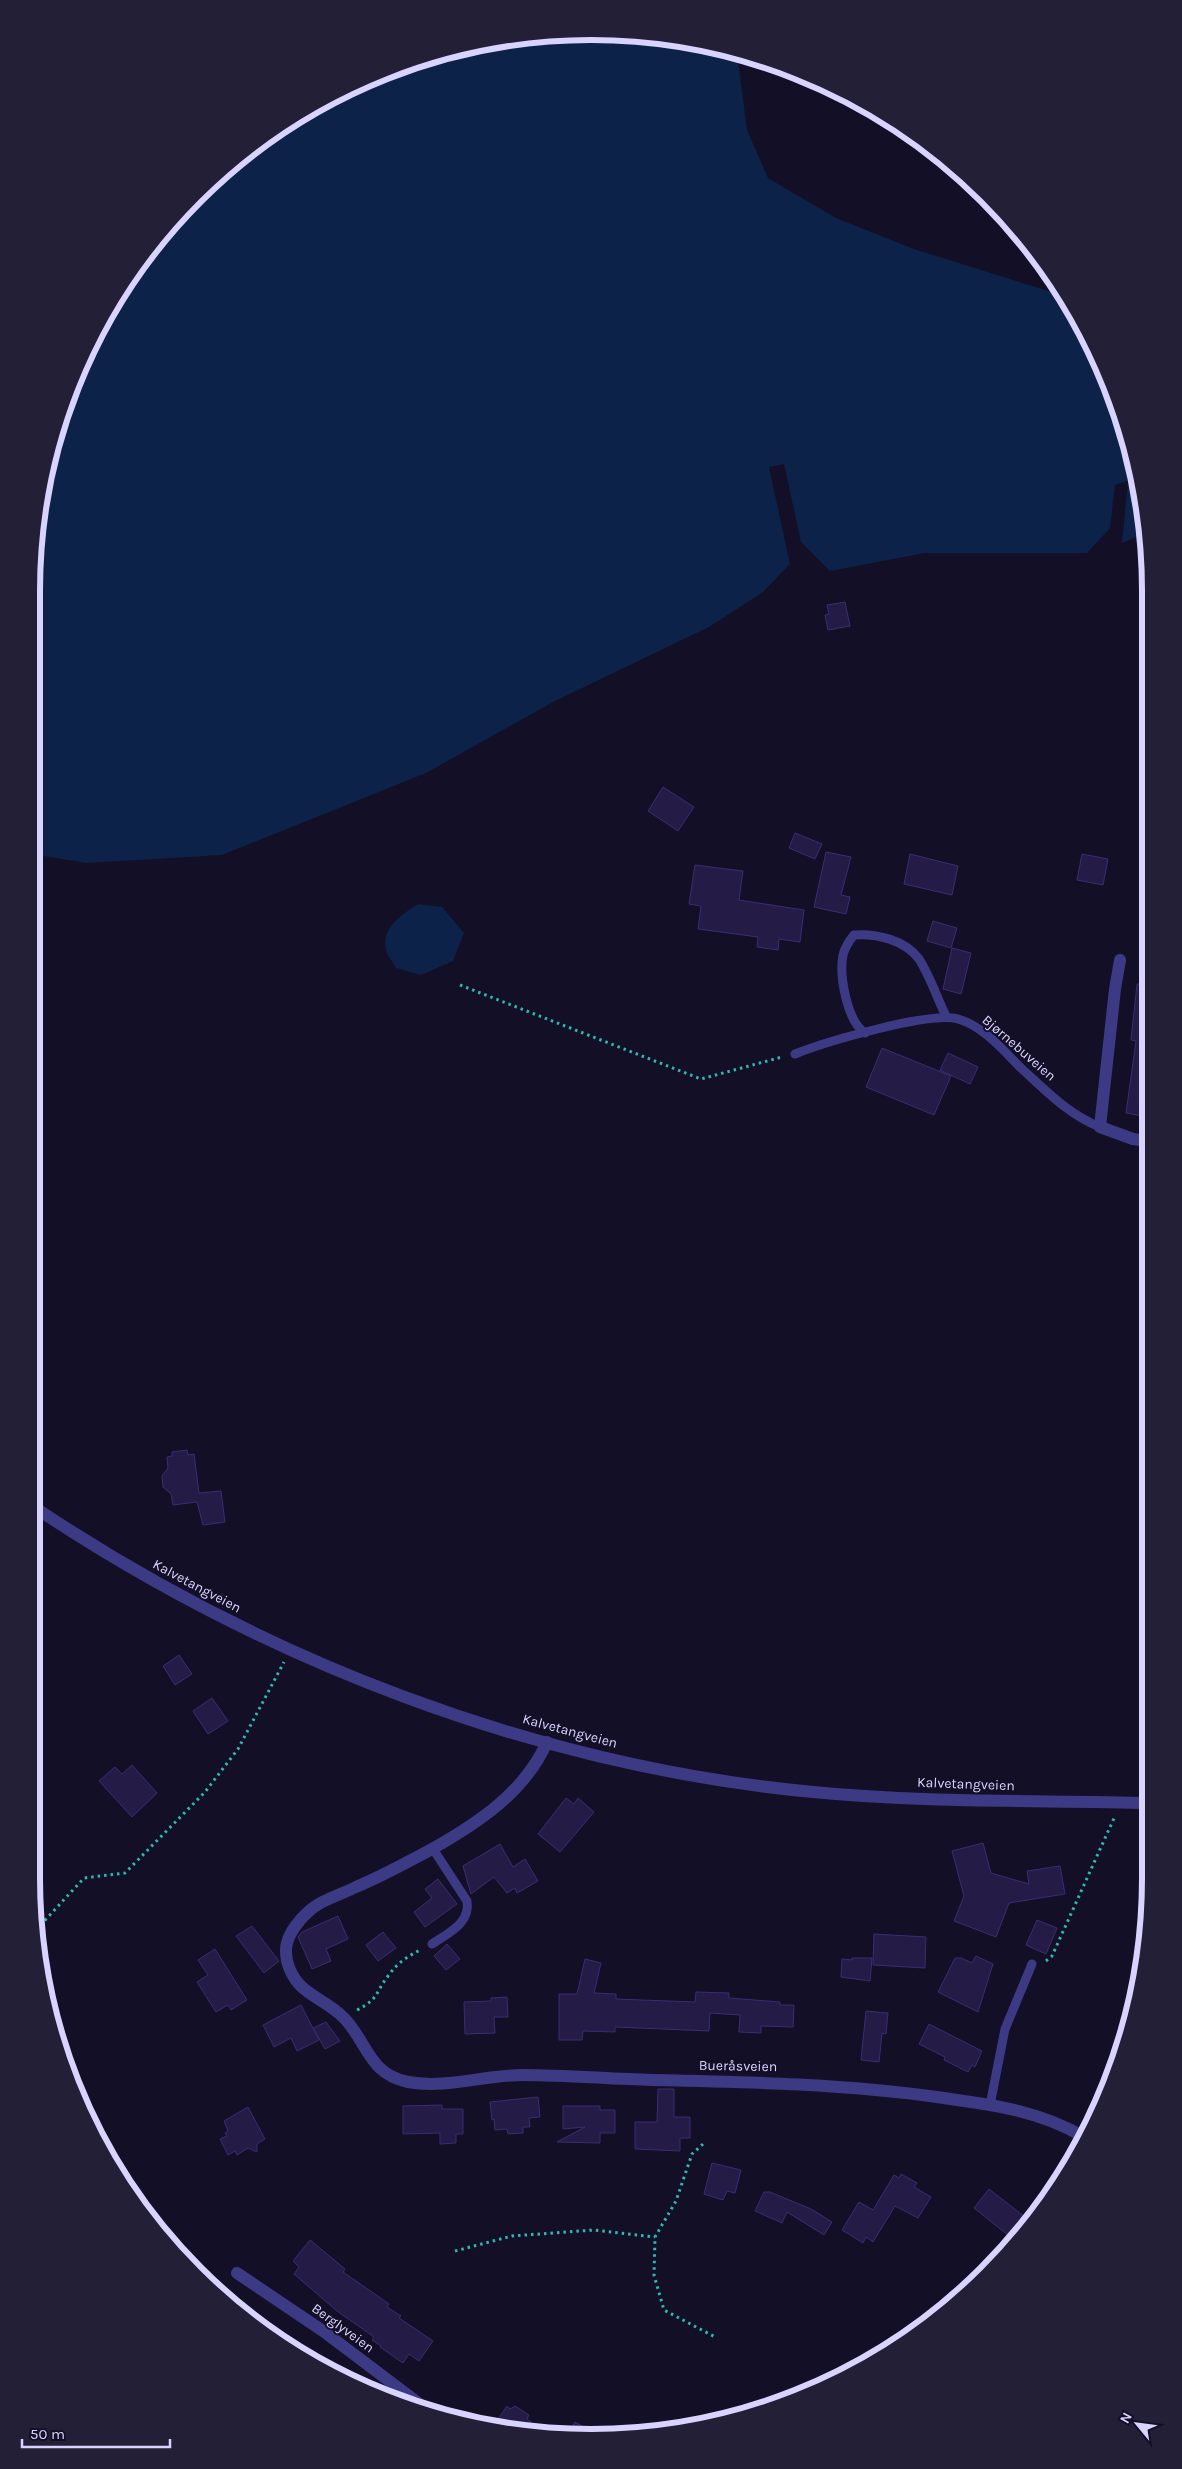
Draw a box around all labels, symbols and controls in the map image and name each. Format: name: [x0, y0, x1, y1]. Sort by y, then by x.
street label: Bjørnebuveien: [979, 1011, 1059, 1085]
street label: Kalvetangveien: [150, 1556, 244, 1616]
street label: Kalvetangveien: [521, 1710, 619, 1752]
street label: Kalvetangveien: [917, 1774, 1015, 1794]
street label: Bueråsveien: [699, 2057, 777, 2075]
street label: Berglyveien: [308, 2300, 378, 2356]
north arrow: [1112, 2399, 1162, 2449]
text: N: [1116, 2409, 1136, 2426]
scale bar: [22, 2416, 170, 2448]
text: 50 m: [30, 2425, 65, 2443]

